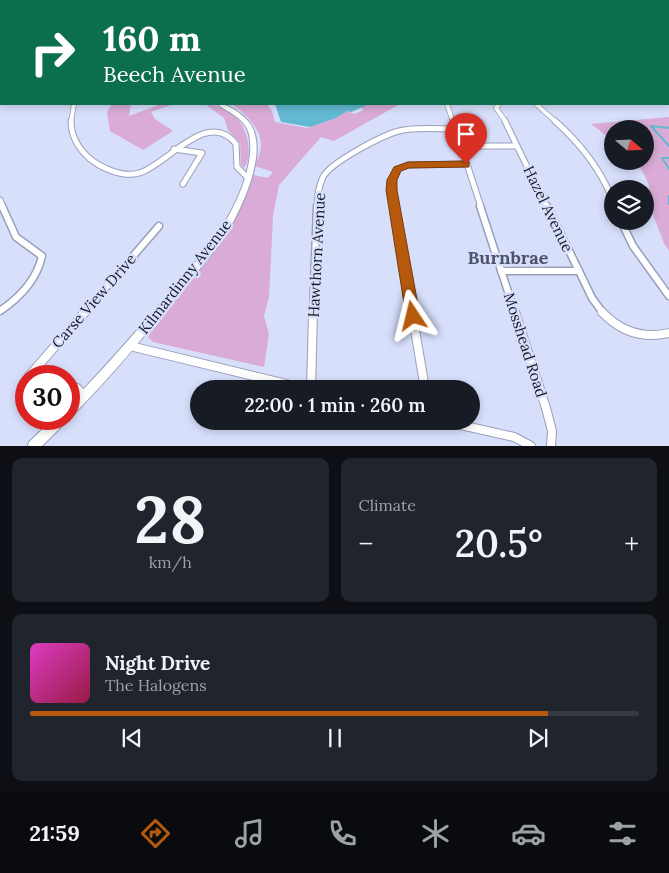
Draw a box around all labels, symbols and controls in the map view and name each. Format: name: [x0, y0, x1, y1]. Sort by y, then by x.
text: 160 m: [103, 16, 201, 61]
icon: right: [20, 20, 85, 85]
text: Beech Avenue: [103, 60, 246, 88]
pin: [445, 113, 487, 164]
icon: arrive: [452, 120, 480, 148]
north arrow: [604, 120, 654, 170]
map controls: [604, 120, 654, 230]
street label: Hazel Avenue: [519, 162, 578, 255]
button: layers: [604, 180, 654, 230]
street label: Hawthorn Avenue: [304, 192, 329, 318]
street label: Kilmardinny Avenue: [134, 216, 235, 338]
district label: Burnbrae: [468, 246, 549, 269]
street label: Carse View Drive: [47, 250, 140, 352]
position arrow: [386, 289, 438, 341]
street label: Mosshead Road: [500, 290, 551, 400]
speed limit sign: 30: [15, 365, 80, 430]
text: 22:00 · 1 min · 260 m: [245, 393, 425, 417]
text: 28: [134, 478, 206, 561]
text: Climate: [359, 495, 416, 515]
text: 20.5°: [455, 519, 543, 567]
text: −: [359, 526, 373, 562]
text: +: [624, 526, 639, 562]
text: km/h: [149, 552, 192, 572]
text: Night Drive: [105, 651, 210, 675]
text: The Halogens: [105, 675, 207, 695]
icon: previous: [118, 724, 146, 752]
icon: pause: [321, 724, 349, 752]
icon: next: [524, 724, 552, 752]
icon: directions: [138, 816, 173, 851]
icon: music: [232, 816, 267, 851]
icon: phone: [325, 816, 360, 851]
icon: climate: [418, 816, 453, 851]
icon: car: [511, 816, 546, 851]
icon: filters: [605, 816, 640, 851]
text: 21:59: [29, 819, 80, 847]

